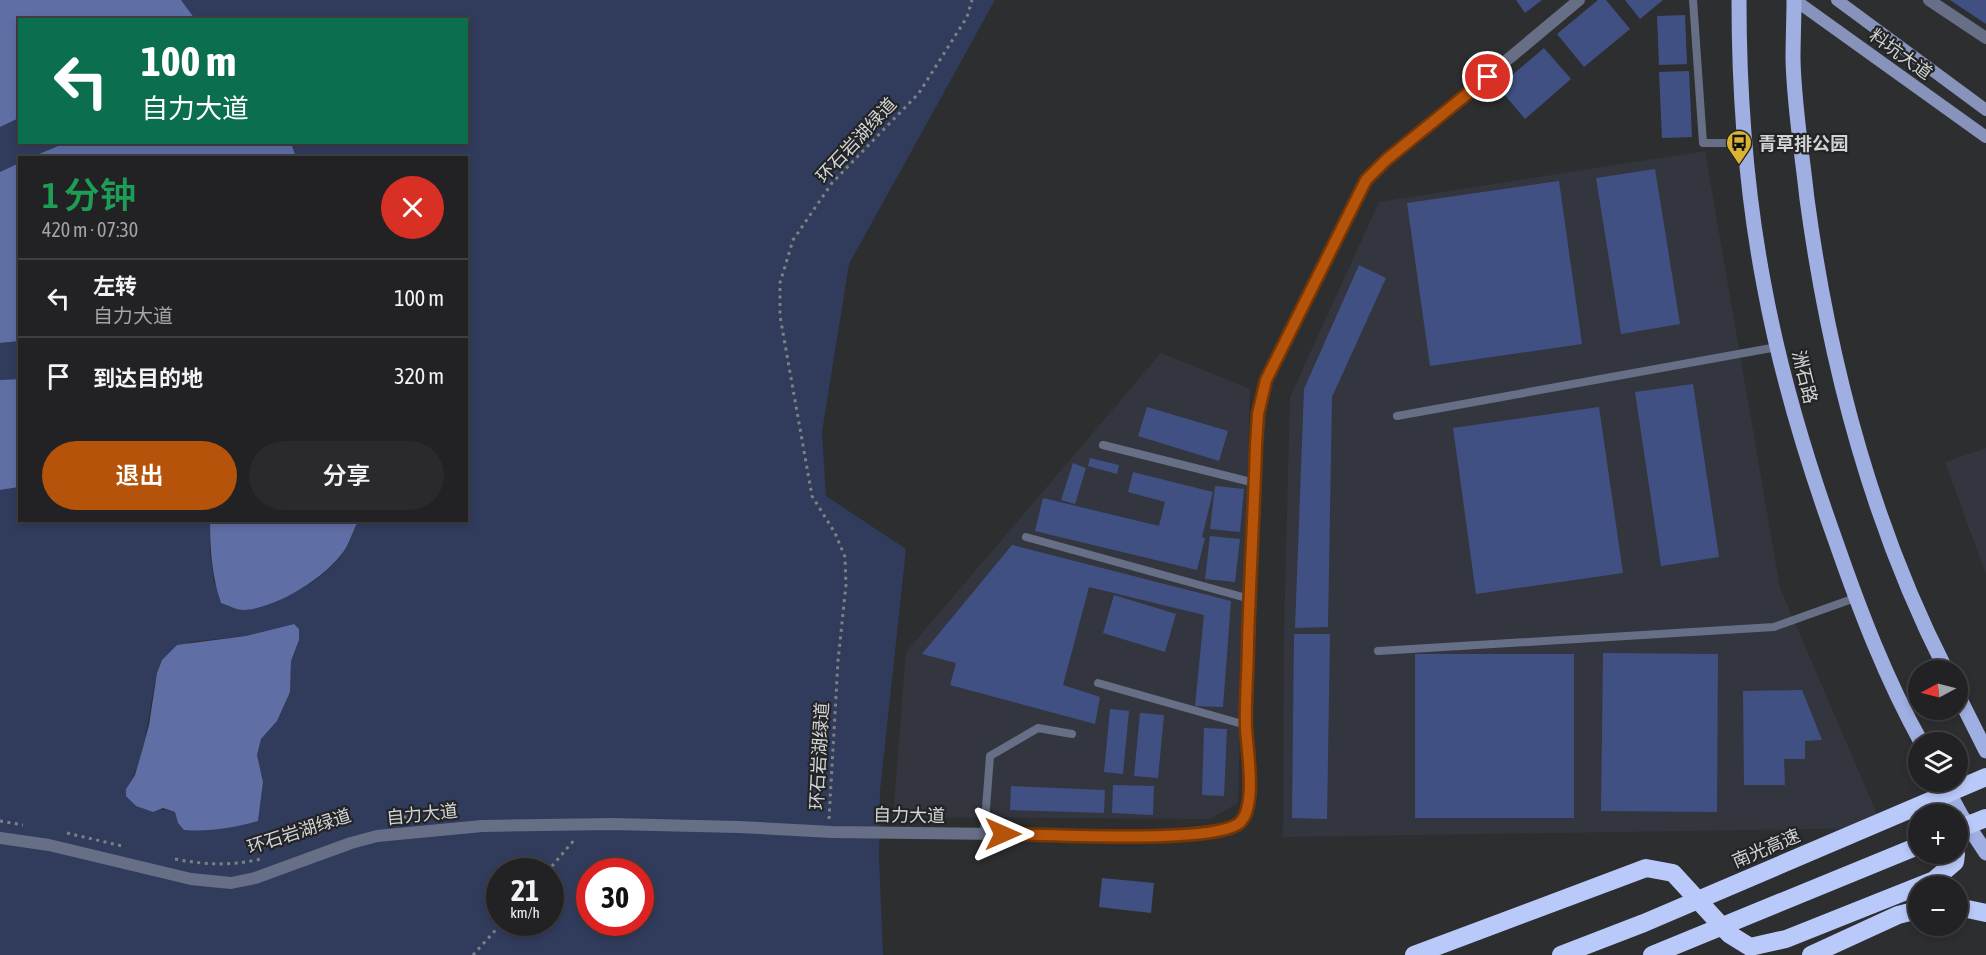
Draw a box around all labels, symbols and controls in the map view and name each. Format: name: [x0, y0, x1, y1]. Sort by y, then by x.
street label: 料坑大道: [1866, 24, 1936, 84]
text: 100 m: [141, 37, 236, 85]
icon: left: [42, 42, 120, 120]
pin: [1462, 51, 1513, 102]
icon: arrive: [1471, 60, 1504, 93]
text: 自力大道: [141, 93, 249, 124]
street label: 环石岩湖绿道: [811, 93, 901, 187]
bus stop icon: 青草排公园: [1724, 128, 1754, 166]
place label: 青草排公园: [1758, 133, 1848, 154]
text: 1 分钟: [42, 174, 136, 216]
button: close: [381, 176, 444, 239]
text: 420 m · 07:30: [42, 218, 138, 241]
text: 左转: [93, 273, 137, 299]
icon: left: [42, 282, 75, 315]
text: 100 m: [394, 285, 444, 311]
text: 自力大道: [93, 304, 173, 327]
street label: 洲石路: [1788, 348, 1822, 406]
icon: arrive: [42, 360, 75, 393]
text: 320 m: [394, 363, 444, 389]
text: 到达目的地: [93, 365, 203, 391]
button: 退出: [42, 441, 237, 510]
button: 分享: [249, 441, 444, 510]
north arrow: [1908, 660, 1968, 720]
map controls: [1908, 660, 1968, 936]
street label: 环石岩湖绿道: [806, 702, 832, 810]
button: layers: [1908, 732, 1968, 792]
street label: 自力大道: [385, 800, 459, 828]
position arrow: [971, 802, 1035, 866]
street label: 环石岩湖绿道: [244, 804, 354, 858]
street label: 自力大道: [873, 804, 945, 826]
button: +: [1908, 804, 1968, 864]
street label: 南光高速: [1729, 824, 1803, 872]
speed limit sign: 30: [576, 858, 654, 936]
text: 21: [511, 873, 539, 907]
button: −: [1908, 876, 1968, 936]
text: km/h: [510, 904, 540, 921]

